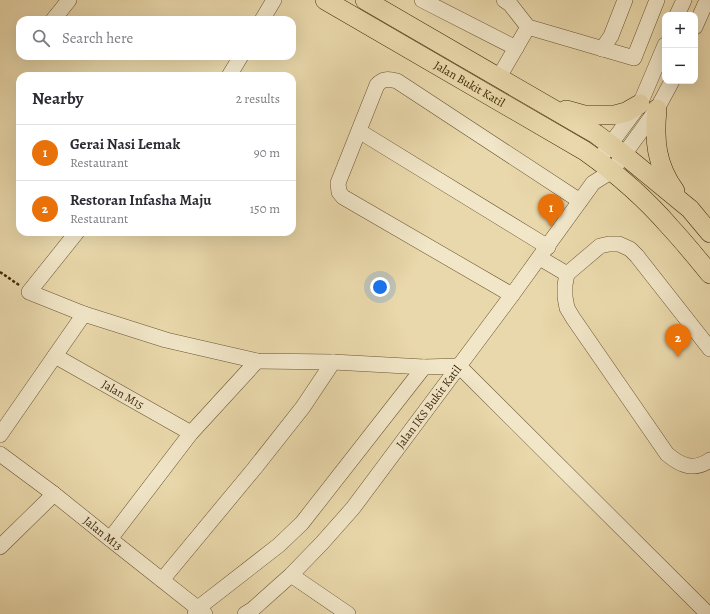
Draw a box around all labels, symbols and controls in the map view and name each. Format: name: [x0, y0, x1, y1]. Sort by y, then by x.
map controls: [662, 12, 698, 84]
button: +: [662, 12, 698, 48]
search box: [16, 16, 296, 60]
icon: search: [30, 27, 52, 49]
text: Search here: [62, 28, 133, 48]
button: −: [662, 48, 698, 84]
street label: Jalan Bukit Katil: [431, 57, 508, 111]
text: Nearby: [32, 87, 83, 110]
text: 2 results: [236, 90, 280, 107]
text: Gerai Nasi Lemak: [70, 134, 180, 154]
text: 1: [43, 144, 47, 161]
text: 90 m: [254, 144, 280, 161]
text: Restaurant: [70, 154, 128, 171]
text: Restoran Infasha Maju: [70, 190, 211, 210]
pin: 1: [538, 194, 564, 227]
text: 2: [42, 200, 48, 217]
text: 150 m: [250, 200, 280, 217]
text: Restaurant: [70, 210, 128, 227]
your location: [370, 277, 390, 297]
pin: 2: [665, 324, 691, 357]
street label: Jalan IKS Bukit Katil: [392, 362, 465, 452]
street label: Jalan M15: [99, 376, 147, 413]
street label: Jalan M13: [80, 513, 126, 554]

